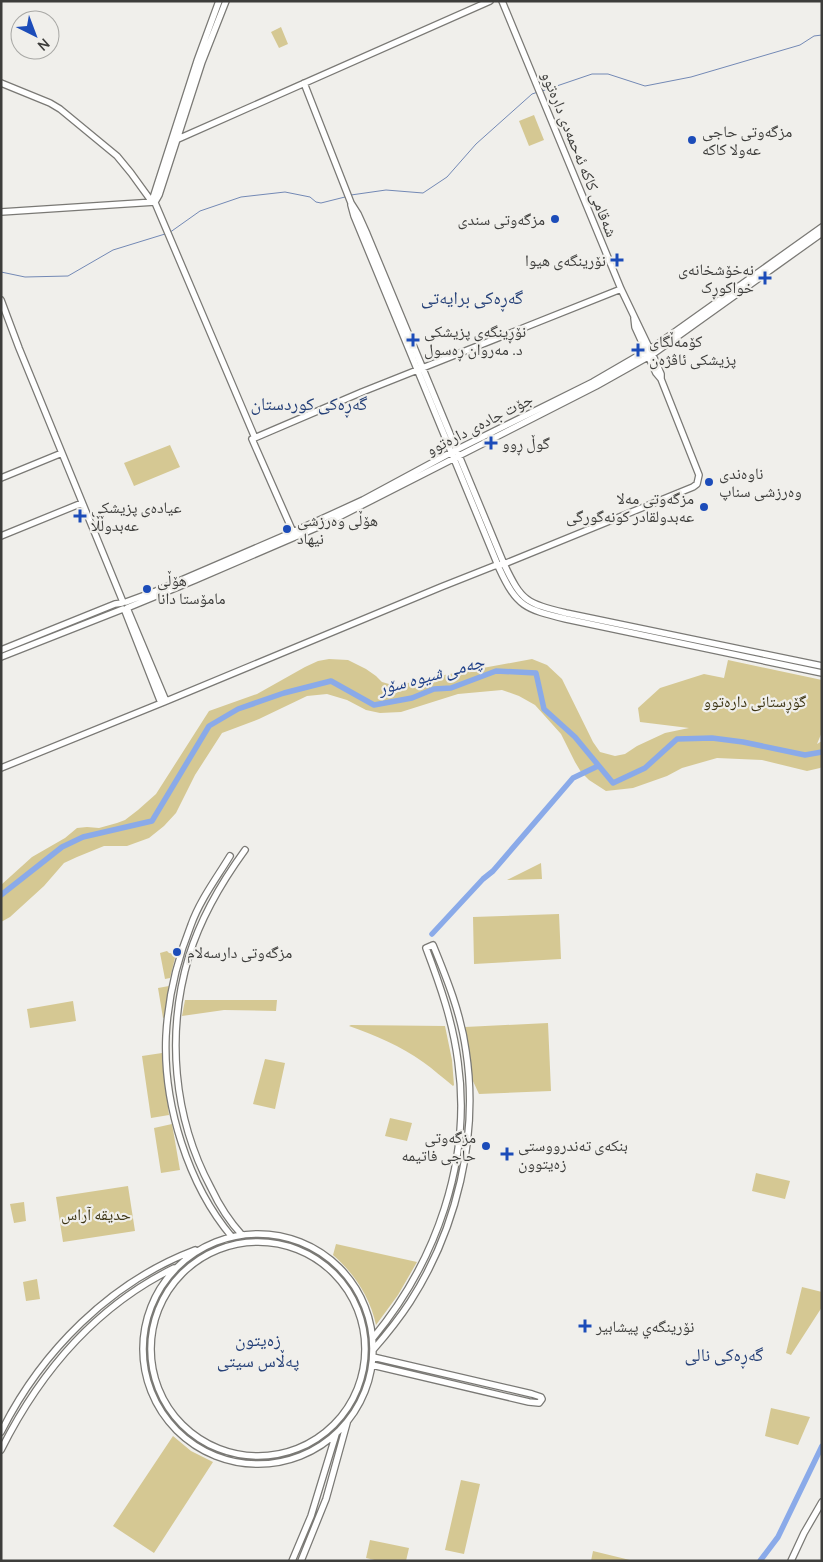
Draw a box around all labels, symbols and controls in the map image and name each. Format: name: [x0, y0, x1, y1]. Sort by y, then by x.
north arrow: [10, 10, 60, 60]
text: N: [34, 35, 54, 55]
street label: شەقامی کاکە ئەحمەدی دارەتوو: [537, 68, 623, 240]
place label: مزگەوتی حاجی عەولا کاکە: [702, 120, 792, 160]
marker: مزگەوتی حاجی عەولا کاکە: [686, 134, 698, 146]
place label: مزگەوتی سندی: [458, 208, 545, 230]
marker: مزگەوتی سندی: [549, 213, 561, 225]
place label: نۆرینگەی هیوا: [525, 249, 606, 271]
marker: نۆرینگەی هیوا: [610, 253, 624, 267]
place label: نەخۆشخانەی خواکوڕک: [678, 258, 754, 300]
marker: نەخۆشخانەی خواکوڕک: [758, 271, 772, 285]
district label: گەڕەکی برایەتی: [421, 285, 524, 312]
place label: نۆڕینگەی پزیشکی د. مەروان ڕەسول: [424, 320, 526, 362]
place label: کۆمەڵگای پزیشکی ئاڤژەن: [649, 330, 736, 370]
marker: نۆڕینگەی پزیشکی د. مەروان ڕەسول: [406, 333, 420, 347]
marker: کۆمەڵگای پزیشکی ئاڤژەن: [631, 343, 645, 357]
street label: جۆت جادەی دارەتوو: [422, 388, 536, 460]
district label: گەڕەکی کوردستان: [250, 391, 368, 418]
place label: گوڵ ڕوو: [502, 432, 550, 456]
marker: گوڵ ڕوو: [484, 436, 498, 450]
place label: ناوەندی وەرزشی سناپ: [719, 462, 802, 502]
marker: ناوەندی وەرزشی سناپ: [703, 476, 715, 488]
place label: مزگەوتی مەلا عەبدولقادر کونەگورگی: [566, 487, 694, 527]
place label: عیادەی پزیشکی عەبدوڵڵا: [91, 496, 182, 536]
marker: مزگەوتی مەلا عەبدولقادر کونەگورگی: [698, 501, 710, 513]
marker: عیادەی پزیشکی عەبدوڵڵا: [73, 509, 87, 523]
place label: هۆڵی وەرزشی نیهاد: [297, 509, 378, 549]
marker: هۆڵی وەرزشی نیهاد: [281, 523, 293, 535]
place label: هۆڵی مامۆستا دانا: [157, 569, 226, 609]
marker: هۆڵی مامۆستا دانا: [141, 583, 153, 595]
water label: چەمی شیوە سۆر: [373, 648, 487, 700]
park label: گۆڕستانی دارەتوو: [704, 690, 807, 714]
place label: مزگەوتی دارسەلام: [187, 941, 292, 963]
marker: مزگەوتی دارسەلام: [171, 946, 183, 958]
place label: مزگەوتی حاجی فاتیمە: [402, 1126, 476, 1166]
place label: بنکەی تەندرووستی زەیتوون: [518, 1134, 628, 1174]
marker: مزگەوتی حاجی فاتیمە: [480, 1140, 492, 1152]
marker: بنکەی تەندرووستی زەیتوون: [500, 1147, 514, 1161]
park label: حديقه آراس: [61, 1203, 131, 1225]
place label: نۆرينگەي پيشابير: [595, 1315, 694, 1339]
marker: نۆرينگەي پيشابير: [578, 1319, 592, 1333]
district label: زەیتون پەڵاس سیتی: [217, 1327, 299, 1372]
district label: گەڕەکی نالی: [684, 1342, 764, 1369]

